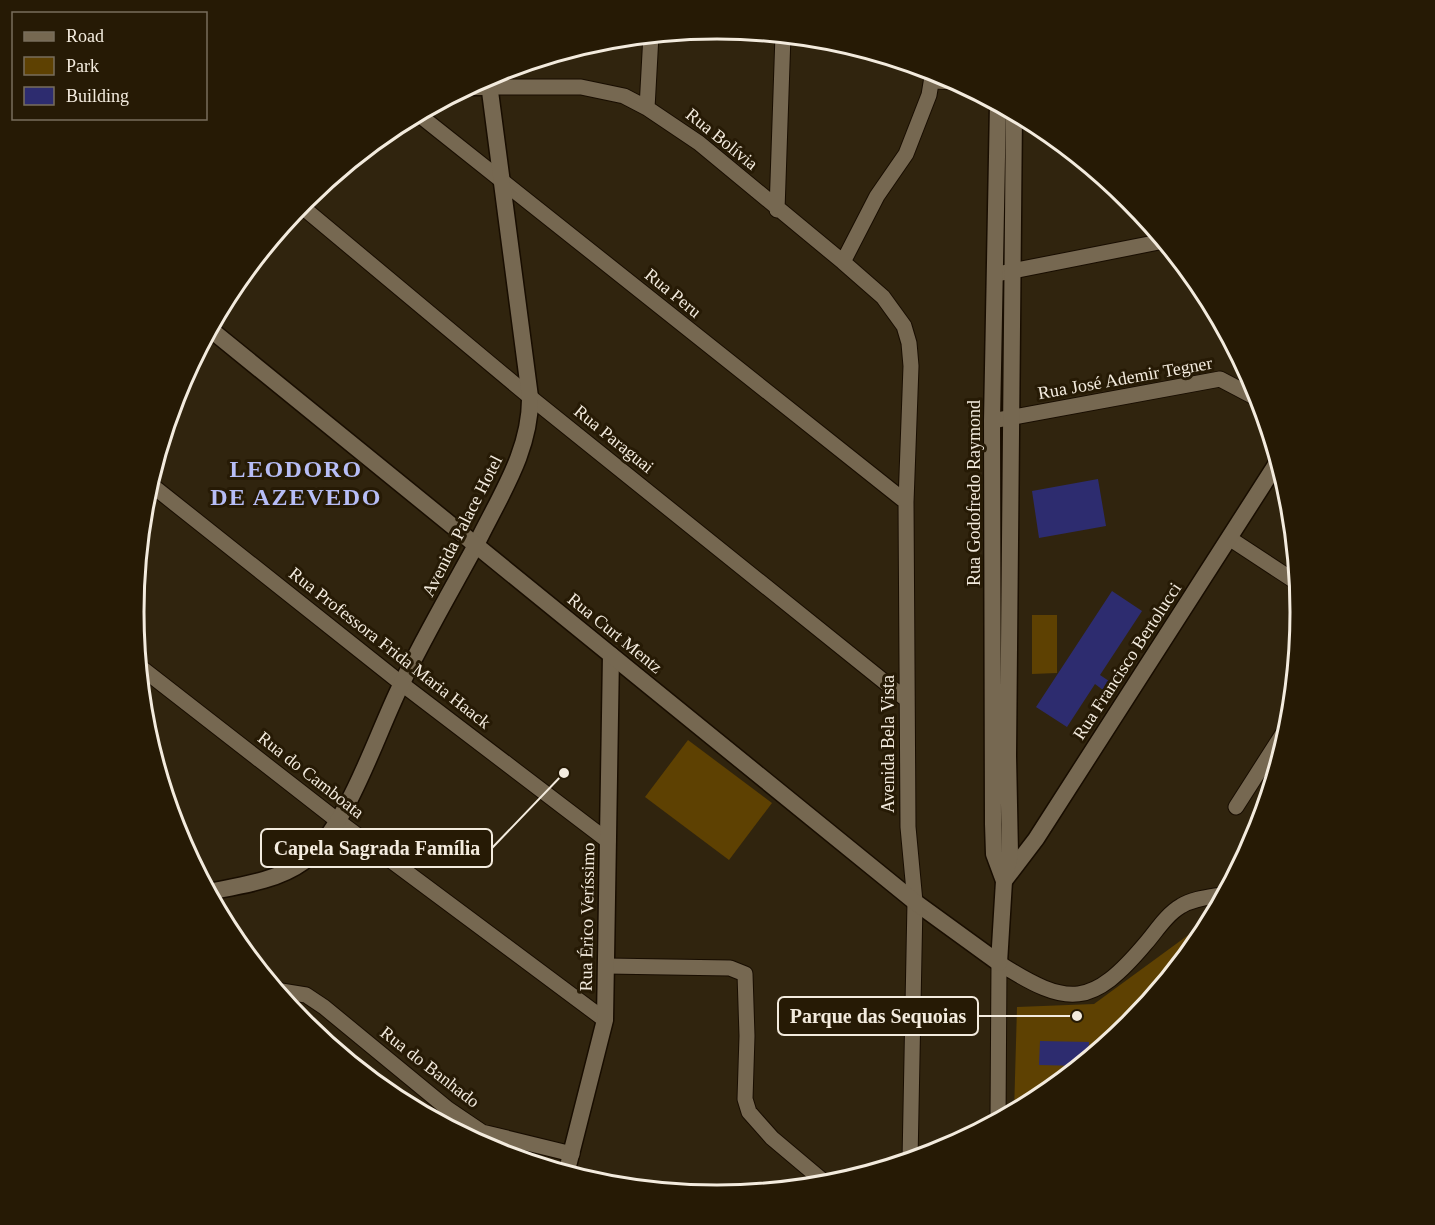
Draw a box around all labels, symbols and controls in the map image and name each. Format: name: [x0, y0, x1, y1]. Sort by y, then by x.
legend: [12, 12, 207, 120]
text: Road: [66, 26, 104, 46]
text: Park: [66, 56, 99, 76]
text: Building: [66, 86, 129, 106]
street label: Rua Bolívia: [682, 104, 762, 174]
street label: Rua Peru: [641, 264, 705, 322]
street label: Rua José Ademir Tegner: [1036, 353, 1214, 403]
street label: Rua Godofredo Raymond: [964, 400, 984, 586]
street label: Rua Paraguai: [570, 401, 658, 477]
street label: Avenida Palace Hotel: [418, 452, 506, 600]
district label: LEODORO DE AZEVEDO: [210, 456, 382, 510]
street label: Rua Professora Frida Maria Haack: [285, 563, 495, 733]
street label: Rua Francisco Bertolucci: [1069, 579, 1185, 743]
street label: Rua Curt Mentz: [564, 589, 666, 677]
street label: Avenida Bela Vista: [878, 675, 898, 813]
street label: Rua do Camboata: [254, 727, 368, 823]
callout: Capela Sagrada Família: [261, 829, 492, 867]
text: Capela Sagrada Família: [274, 837, 480, 860]
street label: Rua Érico Veríssimo: [575, 842, 598, 991]
callout: Parque das Sequoias: [778, 997, 978, 1035]
text: Parque das Sequoias: [790, 1005, 966, 1028]
street label: Rua do Banhado: [377, 1022, 483, 1112]

